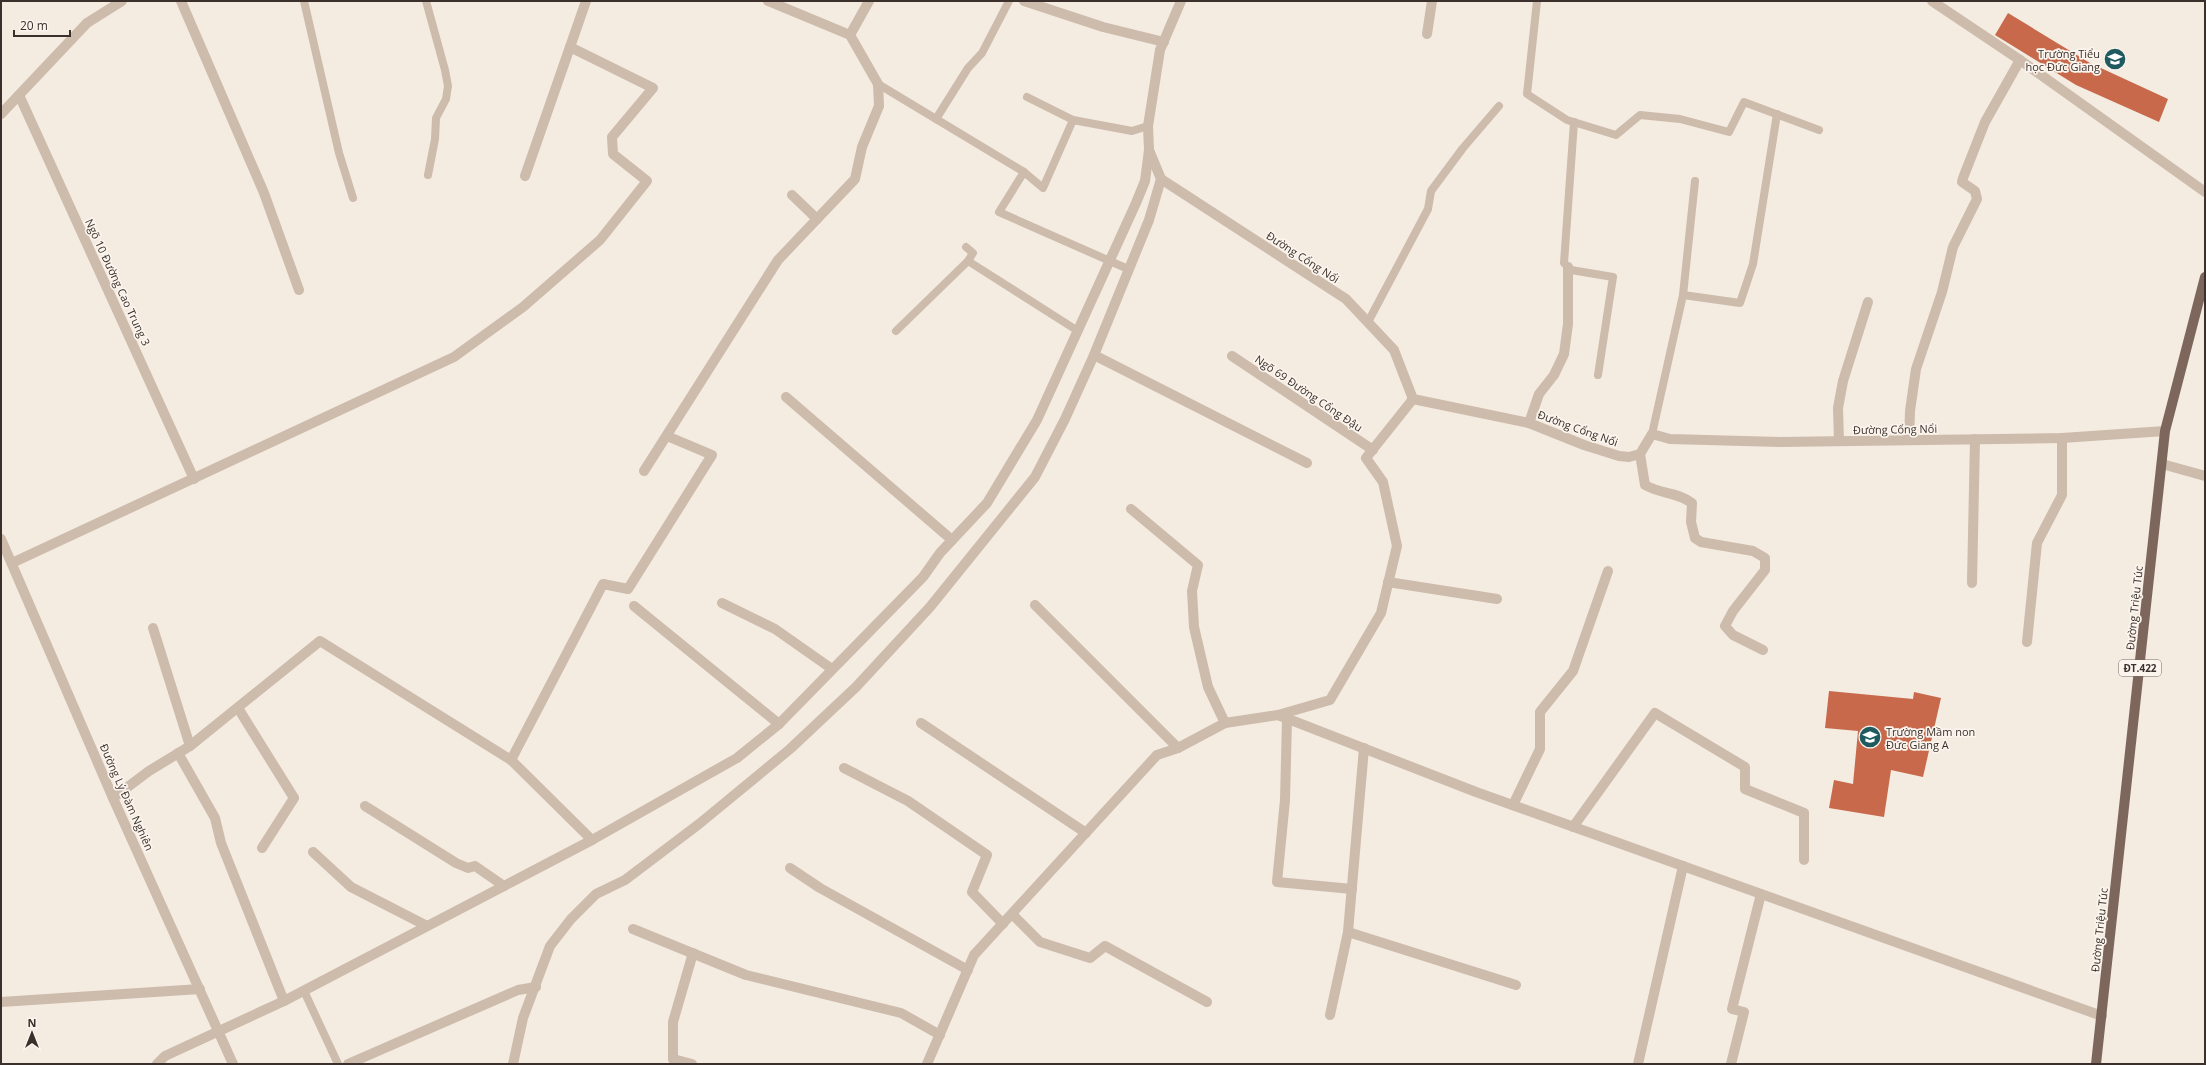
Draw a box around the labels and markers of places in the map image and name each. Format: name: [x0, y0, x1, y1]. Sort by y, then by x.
place label: Trường Tiểu học Đức Giang: [2026, 46, 2100, 74]
school or university icon: Trường Tiểu học Đức Giang: [2102, 46, 2128, 72]
school or university icon: Trường Mầm non Đức Giang A: [1857, 724, 1883, 750]
place label: Trường Mầm non Đức Giang A: [1886, 724, 1975, 752]

